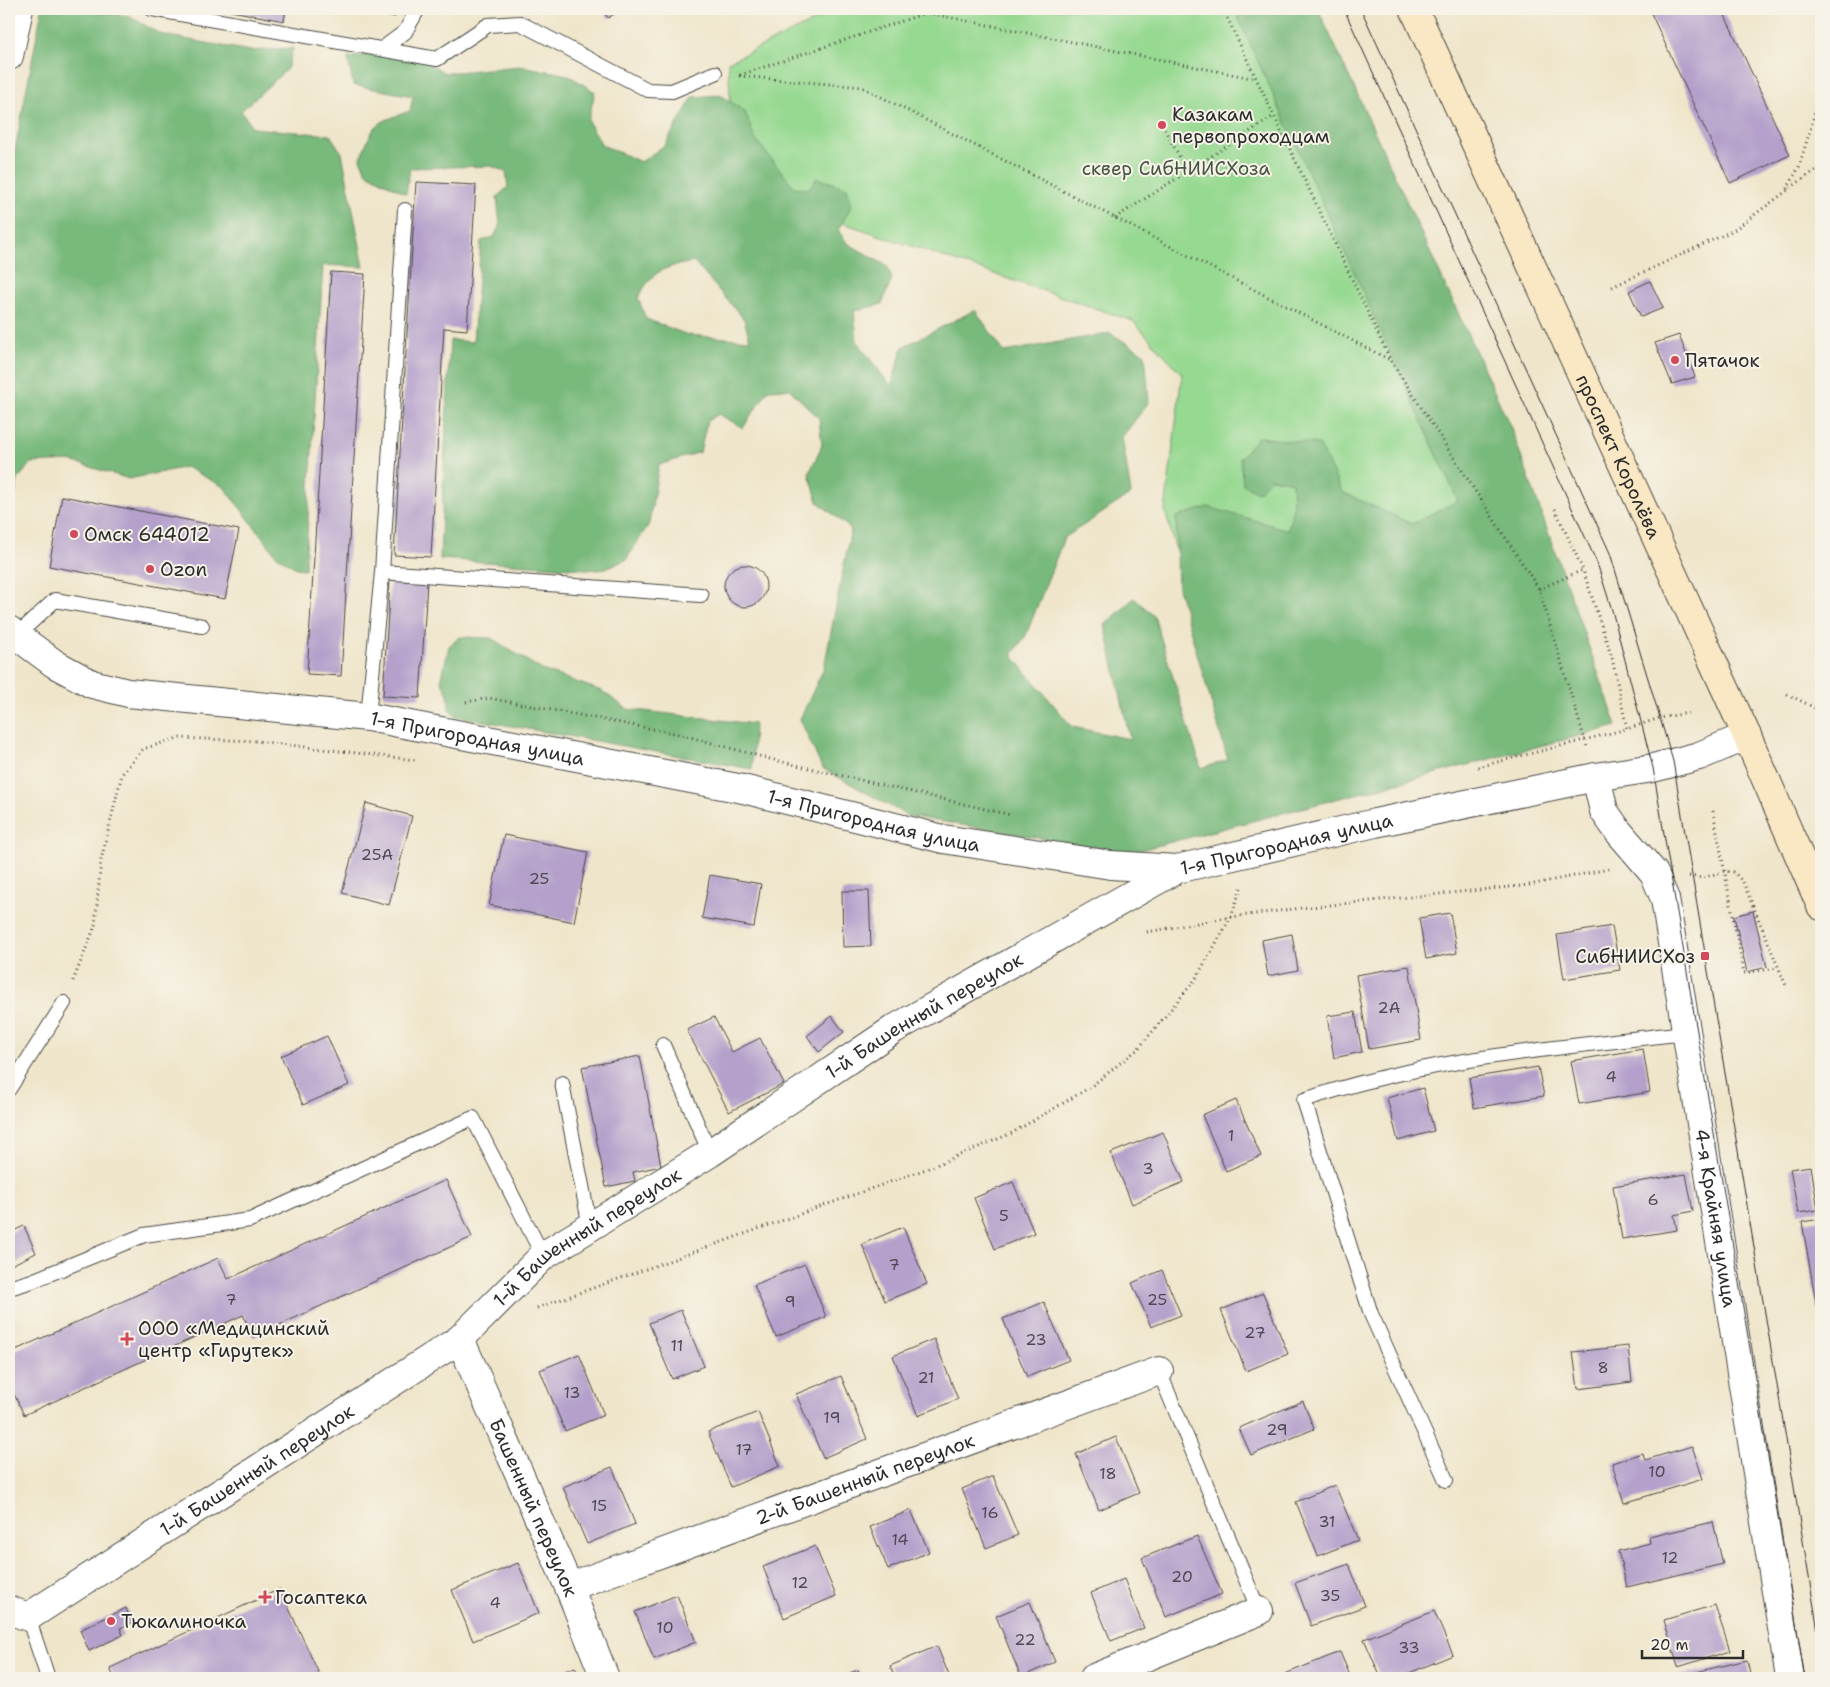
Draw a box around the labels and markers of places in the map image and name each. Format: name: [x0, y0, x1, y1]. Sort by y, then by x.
place label: Казакам первопроходцам: [1172, 102, 1330, 149]
marker: Казакам первопроходцам: [1156, 119, 1168, 131]
place label: Пятачок: [1685, 348, 1760, 373]
marker: Пятачок: [1669, 354, 1681, 366]
place label: Омск 644012: [84, 522, 210, 547]
marker: Омск 644012: [68, 528, 80, 540]
place label: Ozon: [160, 557, 207, 582]
marker: Ozon: [144, 563, 156, 575]
place label: СибНИИСХоз: [1575, 944, 1695, 969]
marker: СибНИИСХоз: [1699, 950, 1711, 962]
place label: ООО «Медицинский центр «Гирутек»: [138, 1316, 329, 1363]
marker: ООО «Медицинский центр «Гирутек»: [120, 1332, 134, 1346]
place label: Госаптека: [275, 1585, 367, 1610]
marker: Госаптека: [259, 1591, 271, 1603]
place label: Тюкалиночка: [121, 1609, 246, 1634]
marker: Тюкалиночка: [105, 1615, 117, 1627]

